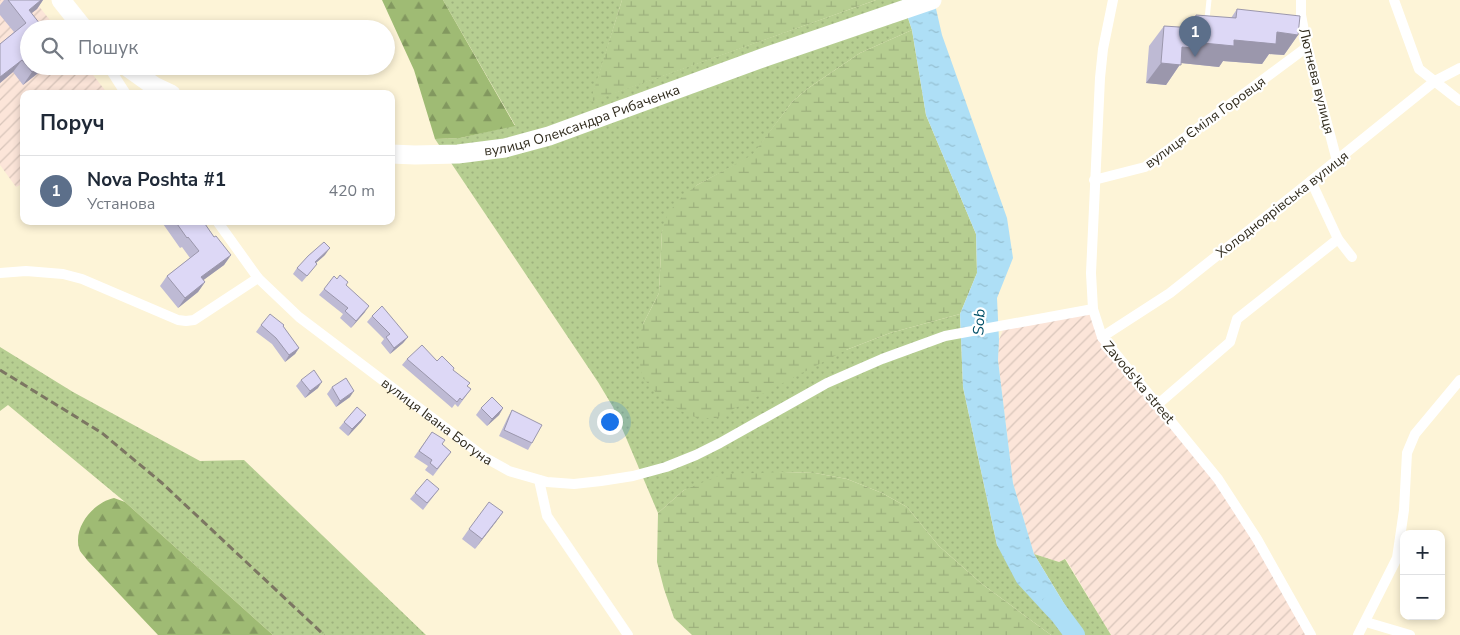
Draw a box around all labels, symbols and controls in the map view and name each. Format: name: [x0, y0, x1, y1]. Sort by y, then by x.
pin: 1: [1179, 16, 1211, 57]
search box: [20, 20, 395, 75]
street label: Лютнева вулиця: [1294, 26, 1339, 136]
icon: search: [38, 34, 66, 62]
text: Пошук: [78, 35, 138, 61]
street label: вулиця Єміля Горовця: [1141, 72, 1270, 173]
street label: вулиця Олександра Рибаченка: [483, 80, 683, 161]
text: Поруч: [40, 109, 105, 137]
street label: Холодноярівська вулиця: [1212, 147, 1353, 262]
text: Nova Poshta #1: [87, 167, 226, 193]
text: 1: [51, 180, 61, 202]
text: 420 m: [328, 180, 375, 202]
text: Установа: [87, 193, 155, 215]
water label: Sob: [968, 308, 990, 336]
street label: Zavods'ka street: [1098, 337, 1179, 428]
street label: вулиця Івана Богуна: [377, 374, 496, 470]
your location: [597, 409, 623, 435]
map controls: [1400, 530, 1445, 620]
button: +: [1400, 530, 1445, 575]
button: −: [1400, 575, 1445, 620]

